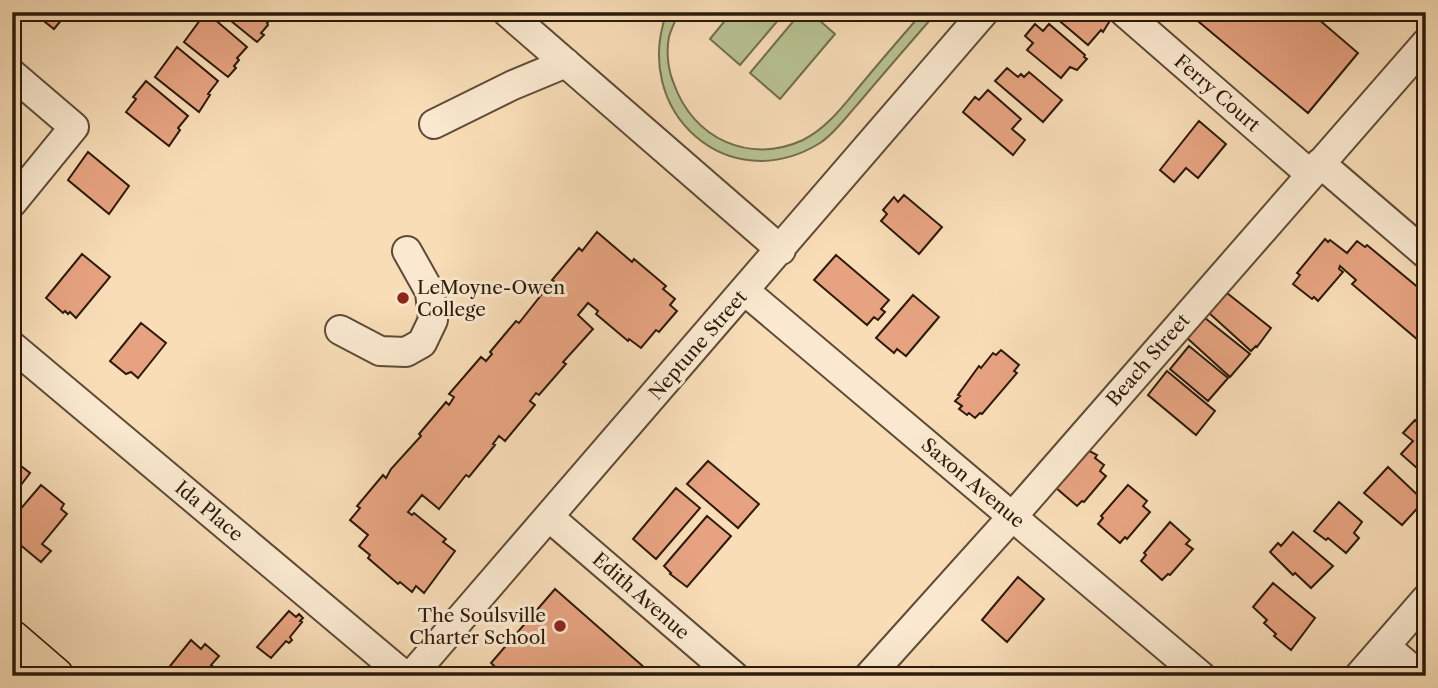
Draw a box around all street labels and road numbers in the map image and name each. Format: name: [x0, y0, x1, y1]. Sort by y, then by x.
street label: Ferry Court: [1169, 50, 1265, 137]
street label: Neptune Street: [644, 285, 752, 404]
street label: Beach Street: [1102, 309, 1194, 411]
street label: Saxon Avenue: [917, 433, 1029, 533]
street label: Ida Place: [170, 476, 248, 546]
street label: Edith Avenue: [588, 548, 694, 644]

